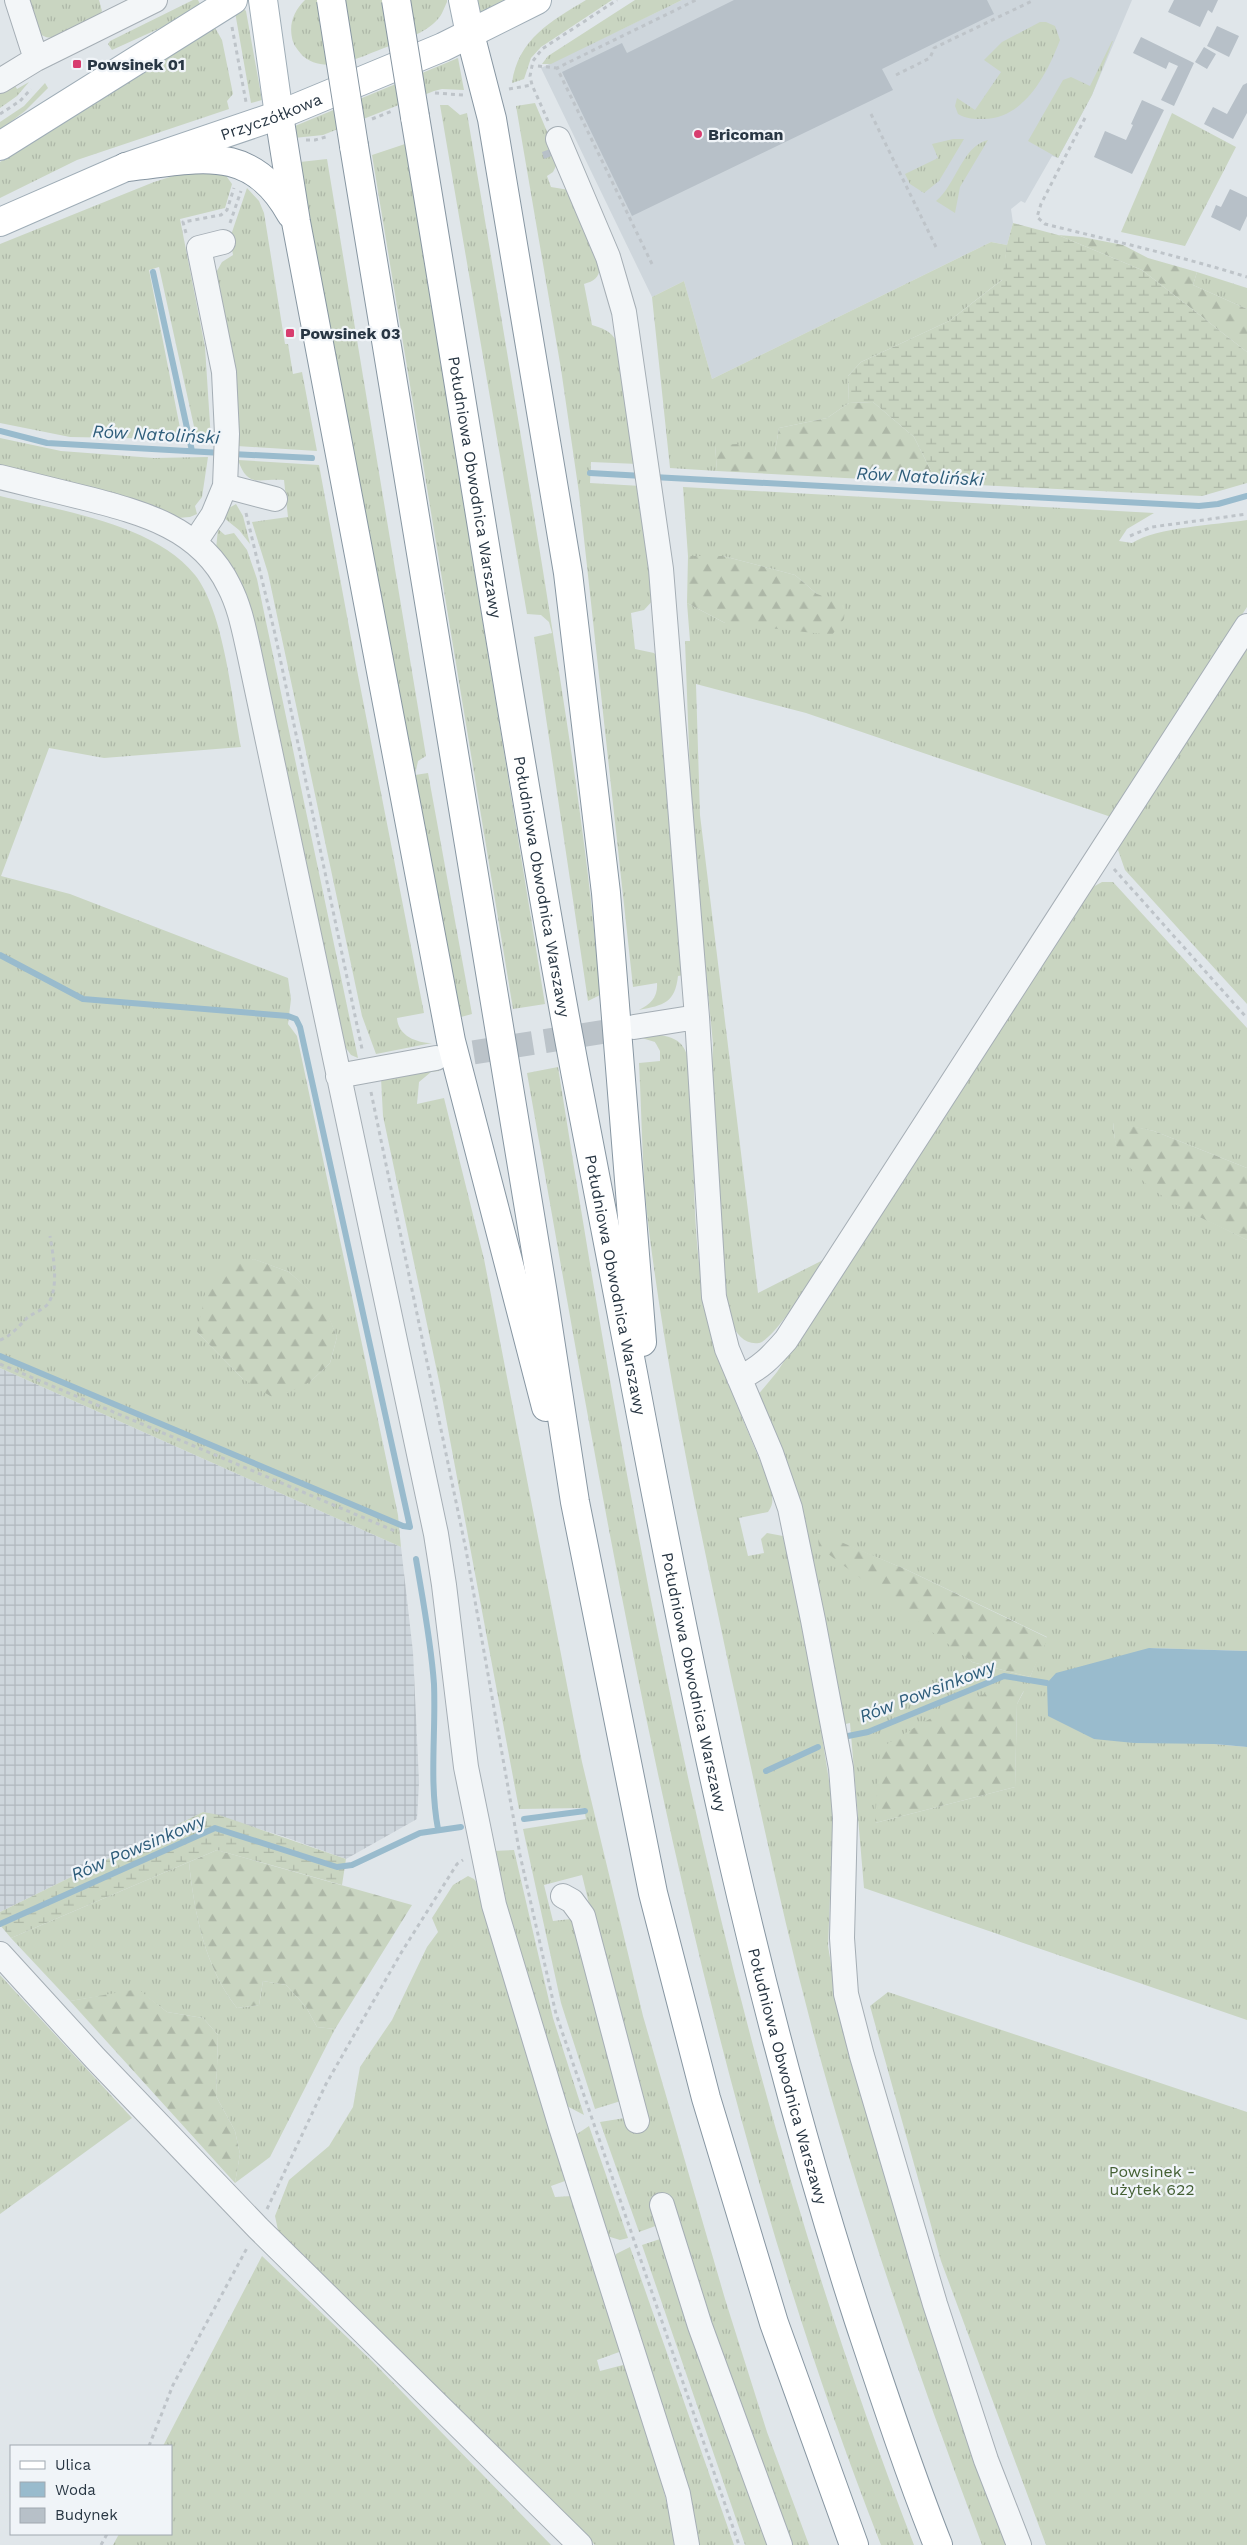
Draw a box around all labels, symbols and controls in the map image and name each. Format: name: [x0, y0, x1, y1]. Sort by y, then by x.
place label: Powsinek 01: [87, 55, 185, 74]
marker: Powsinek 01: [71, 58, 83, 70]
street label: Przyczółkowa: [218, 89, 324, 144]
place label: Bricoman: [708, 125, 783, 144]
marker: Bricoman: [692, 128, 704, 140]
place label: Powsinek 03: [300, 324, 400, 343]
marker: Powsinek 03: [284, 327, 296, 339]
street label: Południowa Obwodnica Warszawy: [445, 355, 506, 620]
water label: Rów Natoliński: [92, 420, 222, 448]
water label: Rów Natoliński: [856, 462, 986, 490]
street label: Południowa Obwodnica Warszawy: [510, 754, 574, 1019]
street label: Południowa Obwodnica Warszawy: [582, 1153, 650, 1417]
street label: Południowa Obwodnica Warszawy: [658, 1551, 731, 1814]
water label: Rów Powsinkowy: [856, 1655, 1000, 1727]
water label: Rów Powsinkowy: [68, 1808, 210, 1885]
street label: Południowa Obwodnica Warszawy: [744, 1946, 832, 2207]
park label: Powsinek - użytek 622: [1109, 2162, 1195, 2199]
legend: [10, 2445, 172, 2535]
text: Ulica: [55, 2456, 92, 2474]
text: Woda: [55, 2481, 96, 2499]
text: Budynek: [55, 2506, 118, 2524]

